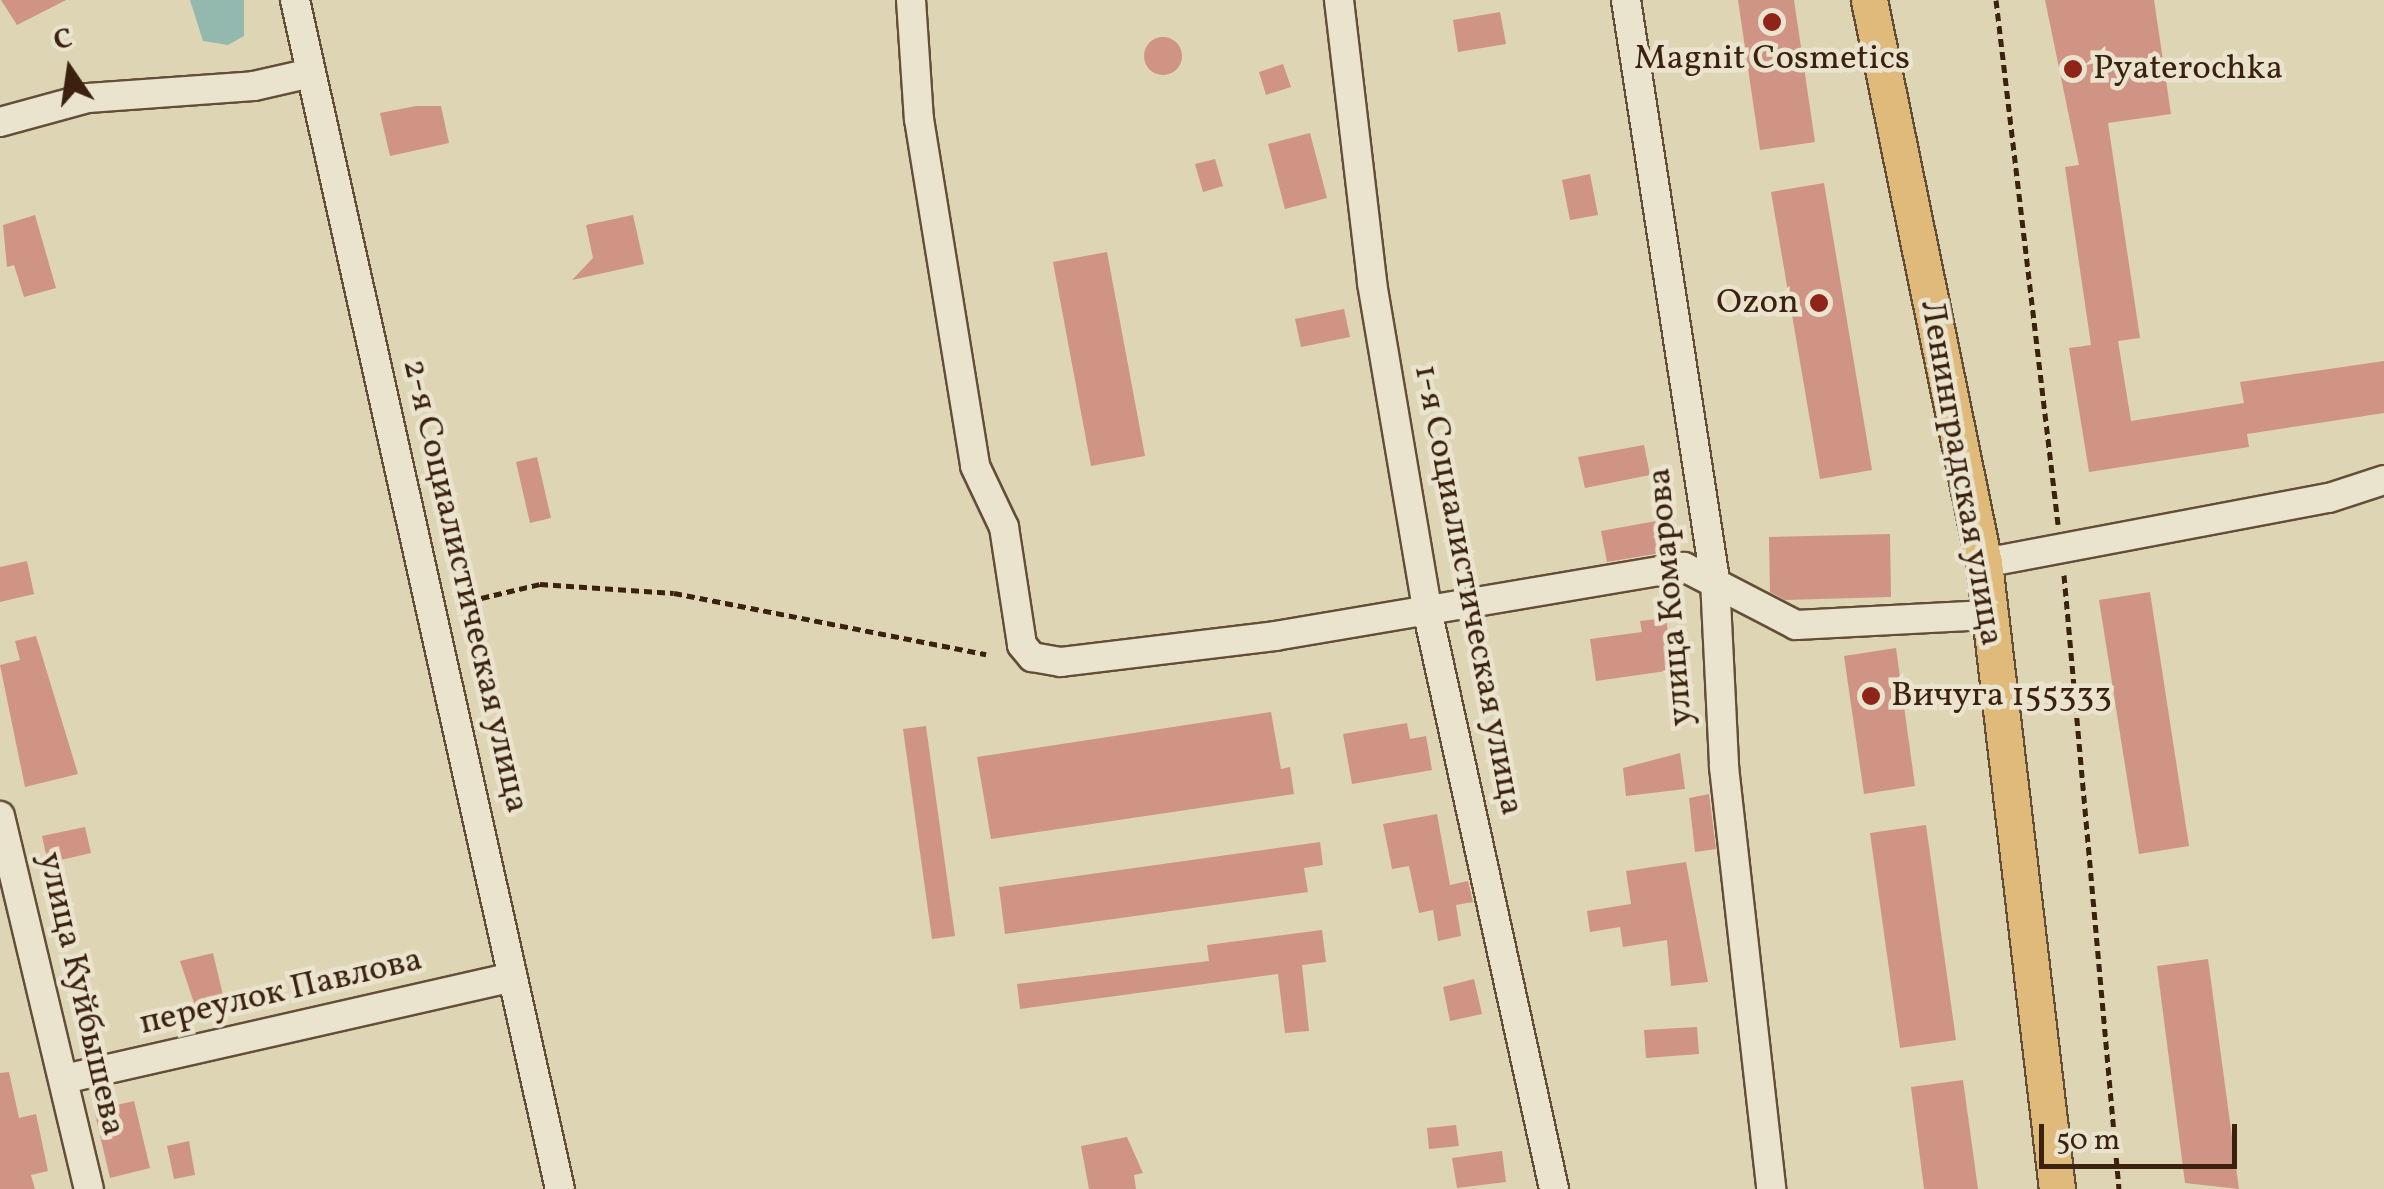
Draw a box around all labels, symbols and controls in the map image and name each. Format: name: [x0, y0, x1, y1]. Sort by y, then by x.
marker: Magnit Cosmetics: [1761, 11, 1783, 33]
text: С: [50, 19, 76, 61]
north arrow: [20, 20, 120, 120]
place label: Magnit Cosmetics: [1634, 38, 1910, 80]
place label: Pyaterochka: [2093, 48, 2283, 90]
marker: Pyaterochka: [2062, 58, 2084, 80]
place label: Ozon: [1716, 282, 1799, 324]
marker: Ozon: [1808, 292, 1830, 314]
street label: Ленинградская улица: [1910, 296, 2012, 650]
street label: 2-я Социалистическая улица: [392, 354, 538, 818]
street label: 1-я Социалистическая улица: [1404, 361, 1532, 819]
street label: улица Комарова: [1639, 466, 1703, 728]
place label: Вичуга 155333: [1891, 675, 2112, 717]
marker: Вичуга 155333: [1860, 685, 1882, 707]
street label: улица Куйбышева: [28, 848, 134, 1140]
street label: переулок Павлова: [136, 939, 426, 1045]
scale bar: [2044, 1104, 2242, 1166]
text: 50 m: [2056, 1120, 2120, 1162]

